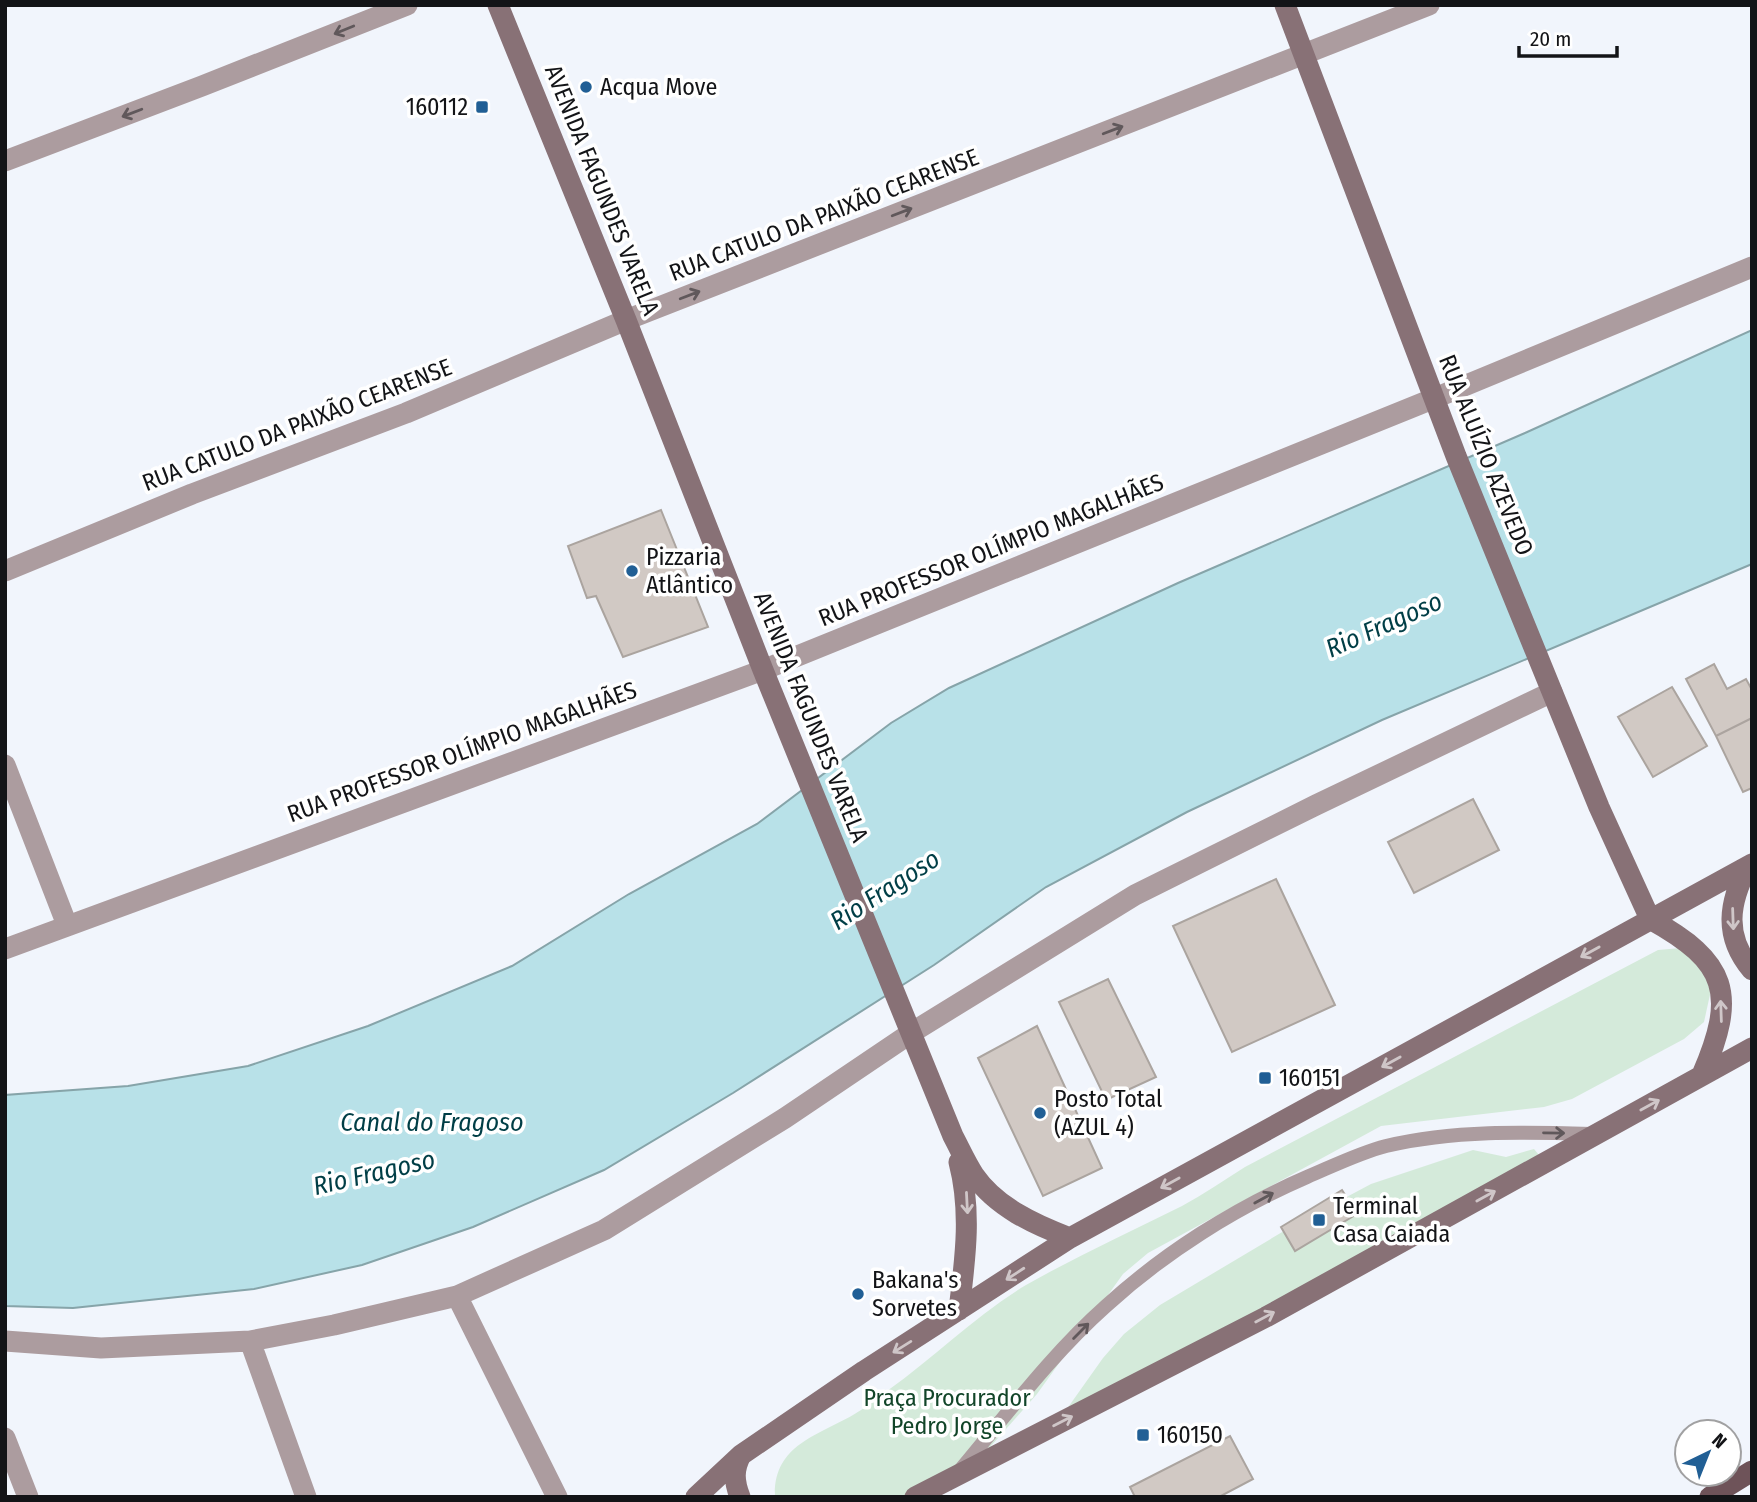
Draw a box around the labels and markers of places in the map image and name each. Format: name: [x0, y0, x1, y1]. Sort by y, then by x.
place label: Acqua Move: [600, 73, 717, 101]
marker: Acqua Move: [578, 79, 594, 95]
place label: 160112: [406, 93, 468, 121]
marker: 160112: [474, 99, 490, 115]
place label: Pizzaria Atlântico: [646, 543, 733, 599]
marker: Pizzaria Atlântico: [624, 563, 640, 579]
place label: 160151: [1279, 1064, 1341, 1092]
marker: 160151: [1257, 1070, 1273, 1086]
place label: Posto Total (AZUL 4): [1054, 1085, 1162, 1141]
marker: Posto Total (AZUL 4): [1032, 1105, 1048, 1121]
place label: Terminal Casa Caiada: [1333, 1192, 1450, 1248]
marker: Terminal Casa Caiada: [1311, 1212, 1327, 1228]
place label: Bakana's Sorvetes: [872, 1266, 959, 1322]
marker: Bakana's Sorvetes: [850, 1286, 866, 1302]
place label: 160150: [1157, 1421, 1223, 1449]
marker: 160150: [1135, 1427, 1151, 1443]

